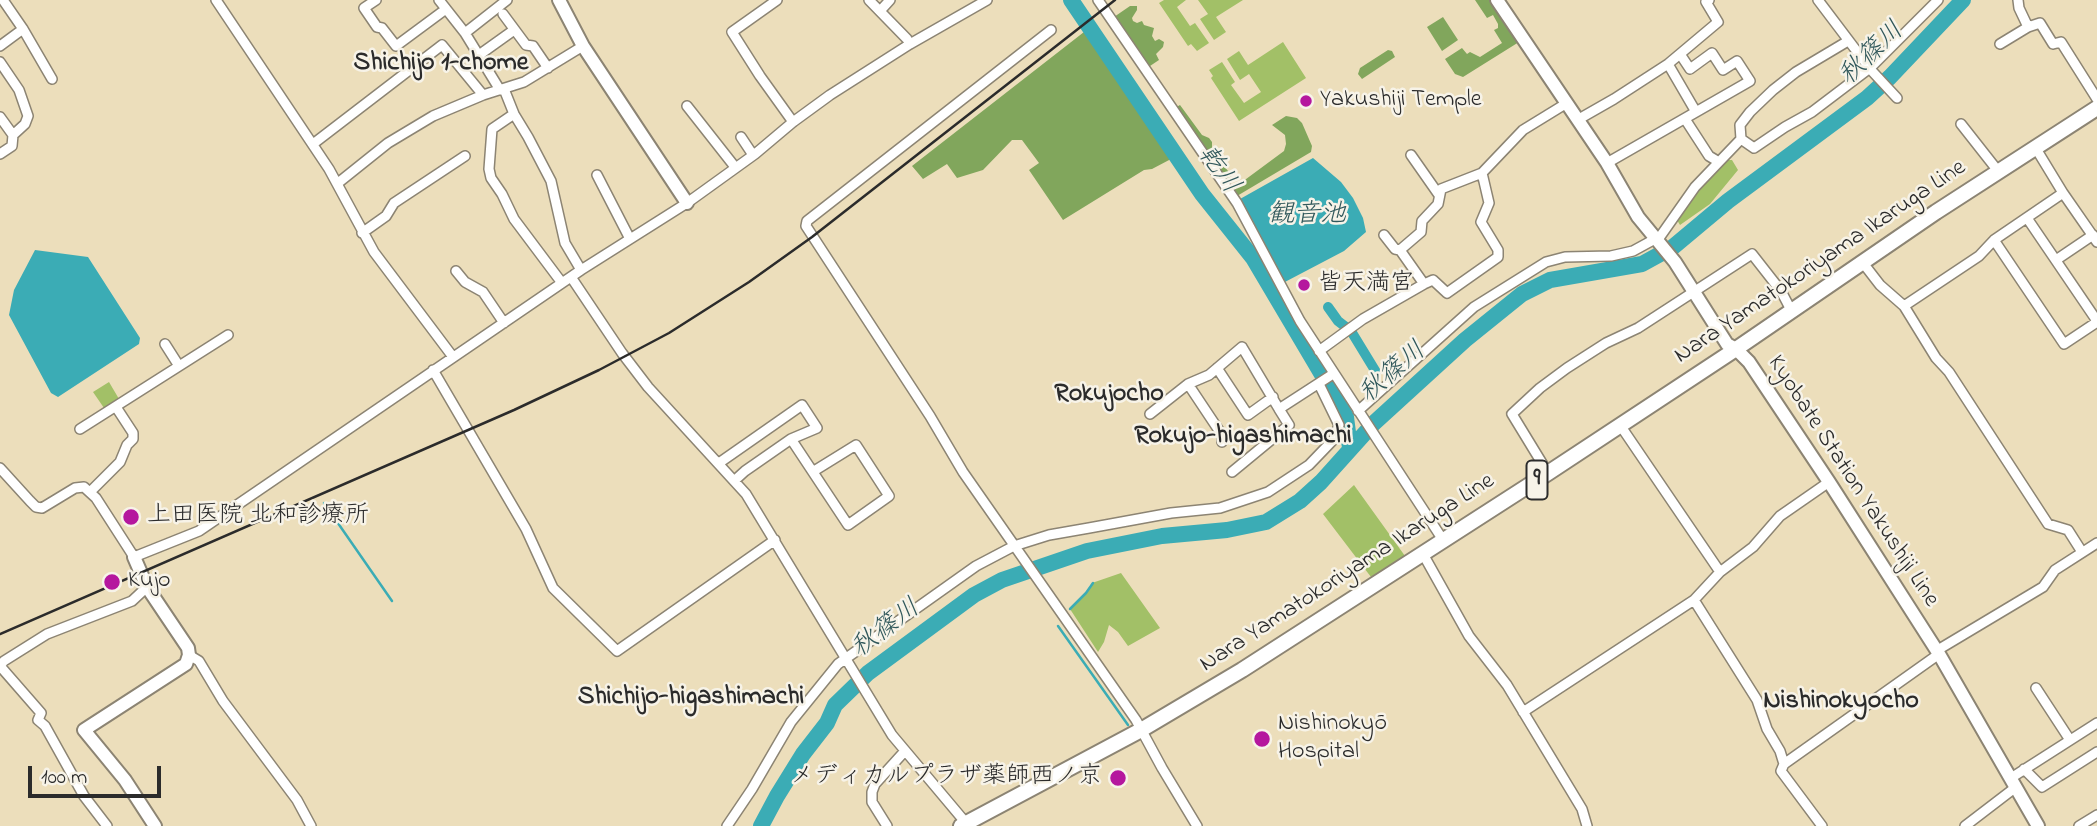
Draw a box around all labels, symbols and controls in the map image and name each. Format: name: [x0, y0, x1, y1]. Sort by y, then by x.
water label: 秋篠川: [1834, 17, 1912, 93]
district label: Shichijo 1-chome: [354, 49, 528, 81]
place label: Yakushiji Temple: [1320, 87, 1481, 115]
marker: Yakushiji Temple: [1298, 93, 1314, 109]
water label: 乾川: [1189, 141, 1245, 201]
street label: Nara Yamatokoriyama Ikaruga Line: [1670, 155, 1972, 371]
water label: 観音池: [1268, 201, 1346, 233]
place label: 皆天満宮: [1318, 271, 1414, 299]
marker: 皆天満宮: [1296, 277, 1312, 293]
water label: 秋篠川: [1354, 337, 1434, 411]
street label: Kyobate Station Yakushiji Line: [1760, 351, 1944, 613]
district label: Rokujocho: [1054, 380, 1164, 412]
district label: Rokujo-higashimachi: [1134, 422, 1352, 454]
road number: 9: [1526, 460, 1548, 500]
street label: Nara Yamatokoriyama Ikaruga Line: [1195, 468, 1501, 680]
place label: 上田医院 北和診療所: [147, 503, 369, 531]
marker: 上田医院 北和診療所: [121, 507, 141, 527]
place label: Kujo: [128, 568, 171, 596]
marker: Kujo: [102, 572, 122, 592]
water label: 秋篠川: [846, 594, 928, 666]
district label: Shichijo-higashimachi: [578, 683, 804, 715]
district label: Nishinokyocho: [1763, 687, 1919, 719]
place label: Nishinokyō Hospital: [1278, 711, 1387, 767]
marker: Nishinokyō Hospital: [1252, 729, 1272, 749]
scale bar: [32, 752, 164, 796]
text: 100 m: [41, 763, 87, 793]
place label: メディカルプラザ薬師西ノ京: [790, 764, 1102, 792]
marker: メディカルプラザ薬師西ノ京: [1108, 768, 1128, 788]

